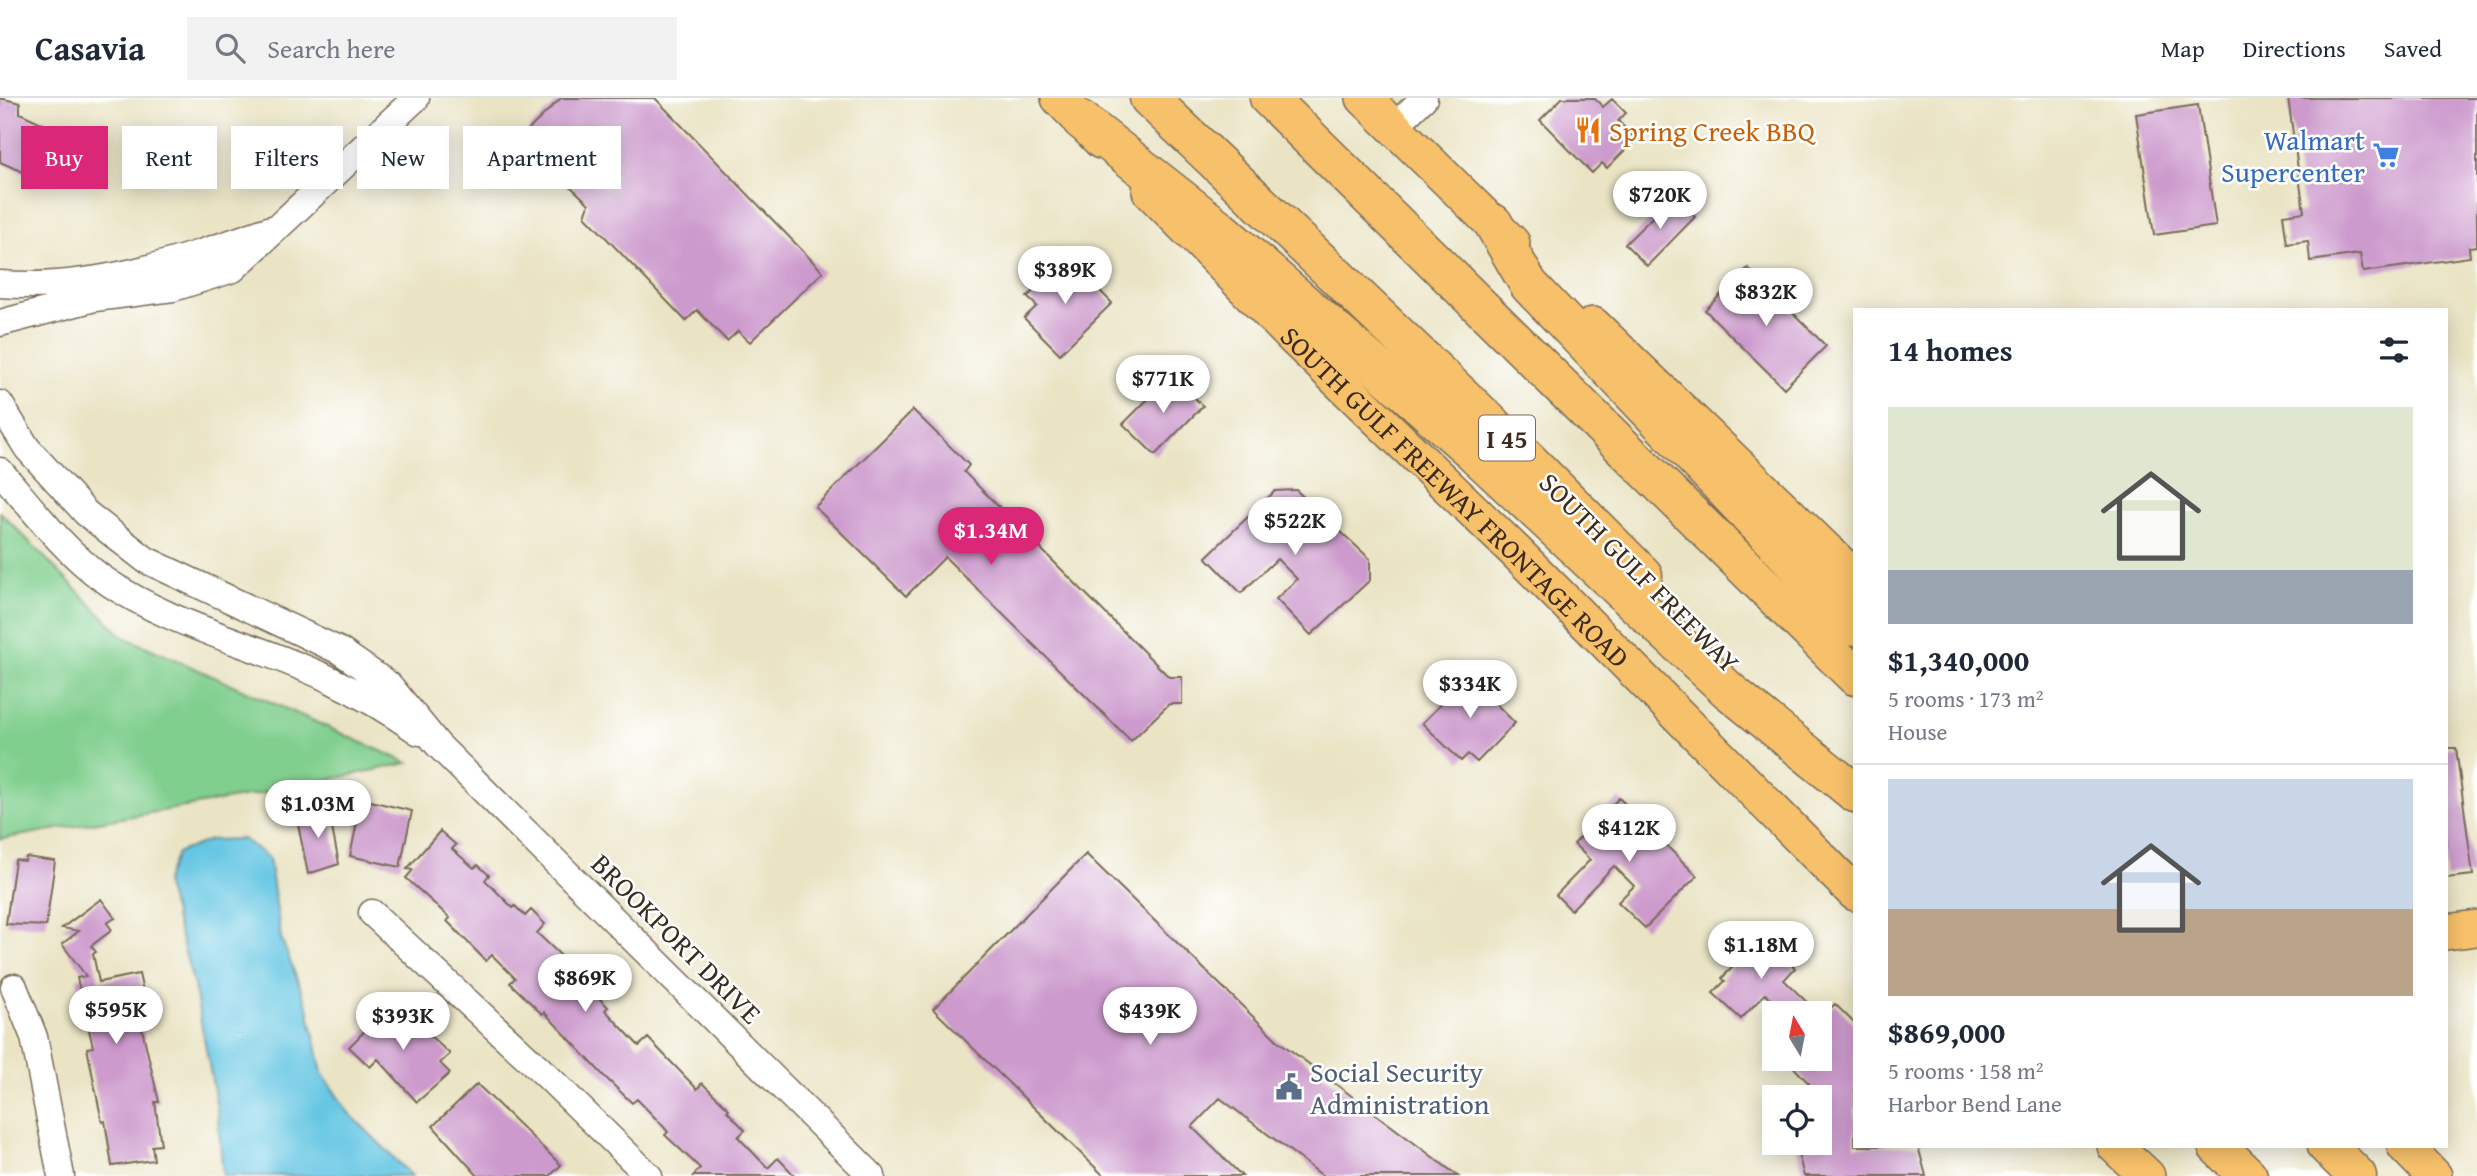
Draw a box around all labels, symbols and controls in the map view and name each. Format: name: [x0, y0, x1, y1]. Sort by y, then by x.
search box: [187, 17, 677, 80]
text: Casavia: [35, 24, 145, 72]
icon: search: [211, 29, 249, 67]
text: Search here: [267, 29, 396, 68]
text: Map: [2161, 31, 2205, 66]
text: Directions: [2243, 31, 2346, 66]
text: Saved: [2384, 31, 2442, 66]
place label: Spring Creek BBQ: [1609, 110, 1817, 151]
restaurant icon: Spring Creek BBQ: [1573, 115, 1603, 145]
place label: Walmart Supercenter: [2221, 119, 2365, 192]
chip: Buy: [21, 126, 108, 189]
chip: Rent: [122, 126, 217, 189]
chip: Filters: [231, 126, 343, 189]
chip: New: [357, 126, 449, 189]
chip: Apartment: [463, 126, 621, 189]
supermarket icon: Walmart Supercenter: [2371, 140, 2401, 170]
pin: $720K: [1611, 172, 1709, 231]
text: $720K: [1629, 177, 1691, 210]
pin: $389K: [1016, 246, 1114, 306]
text: $389K: [1034, 252, 1096, 285]
pin: $832K: [1717, 268, 1815, 328]
text: $832K: [1735, 274, 1797, 307]
street label: SOUTH GULF FREEWAY FRONTAGE ROAD: [1272, 316, 1640, 676]
text: 14 homes: [1888, 328, 2013, 372]
icon: filters: [2375, 331, 2413, 369]
pin: $771K: [1114, 356, 1212, 415]
text: $771K: [1132, 361, 1194, 394]
road number: I 45: [1479, 416, 1535, 460]
icon: home: [2088, 453, 2214, 579]
street label: SOUTH GULF FREEWAY: [1530, 462, 1750, 682]
pin: $522K: [1246, 498, 1344, 557]
text: $522K: [1264, 503, 1326, 536]
pin: $1.34M: [934, 508, 1048, 567]
text: $1.34M: [954, 513, 1028, 546]
text: $1,340,000: [1888, 638, 2029, 682]
pin: $334K: [1421, 660, 1519, 720]
text: $334K: [1439, 666, 1501, 699]
text: 5 rooms · 173 m²: [1888, 682, 2043, 715]
text: House: [1888, 715, 1947, 748]
pin: $1.03M: [261, 780, 375, 840]
text: $1.03M: [281, 786, 355, 819]
pin: $412K: [1580, 804, 1678, 864]
text: $412K: [1598, 810, 1660, 843]
icon: home: [2088, 825, 2214, 951]
street label: BROOKPORT DRIVE: [582, 843, 772, 1033]
pin: $1.18M: [1704, 922, 1818, 981]
text: $1.18M: [1724, 927, 1798, 960]
pin: $869K: [536, 954, 634, 1014]
text: $869K: [554, 960, 616, 993]
pin: $595K: [67, 986, 165, 1046]
pin: $439K: [1101, 988, 1199, 1047]
text: $595K: [85, 992, 147, 1025]
pin: $393K: [354, 992, 452, 1052]
text: $439K: [1119, 993, 1181, 1026]
text: $393K: [372, 998, 434, 1031]
north arrow: [1762, 1001, 1832, 1071]
map controls: [1762, 1001, 1832, 1155]
text: $869,000: [1888, 1010, 2005, 1054]
place label: Social Security Administration: [1310, 1051, 1490, 1124]
text: 5 rooms · 158 m²: [1888, 1054, 2043, 1087]
public building icon: Social Security Administration: [1274, 1072, 1304, 1102]
button: locate: [1762, 1085, 1832, 1155]
text: Harbor Bend Lane: [1888, 1087, 2062, 1120]

